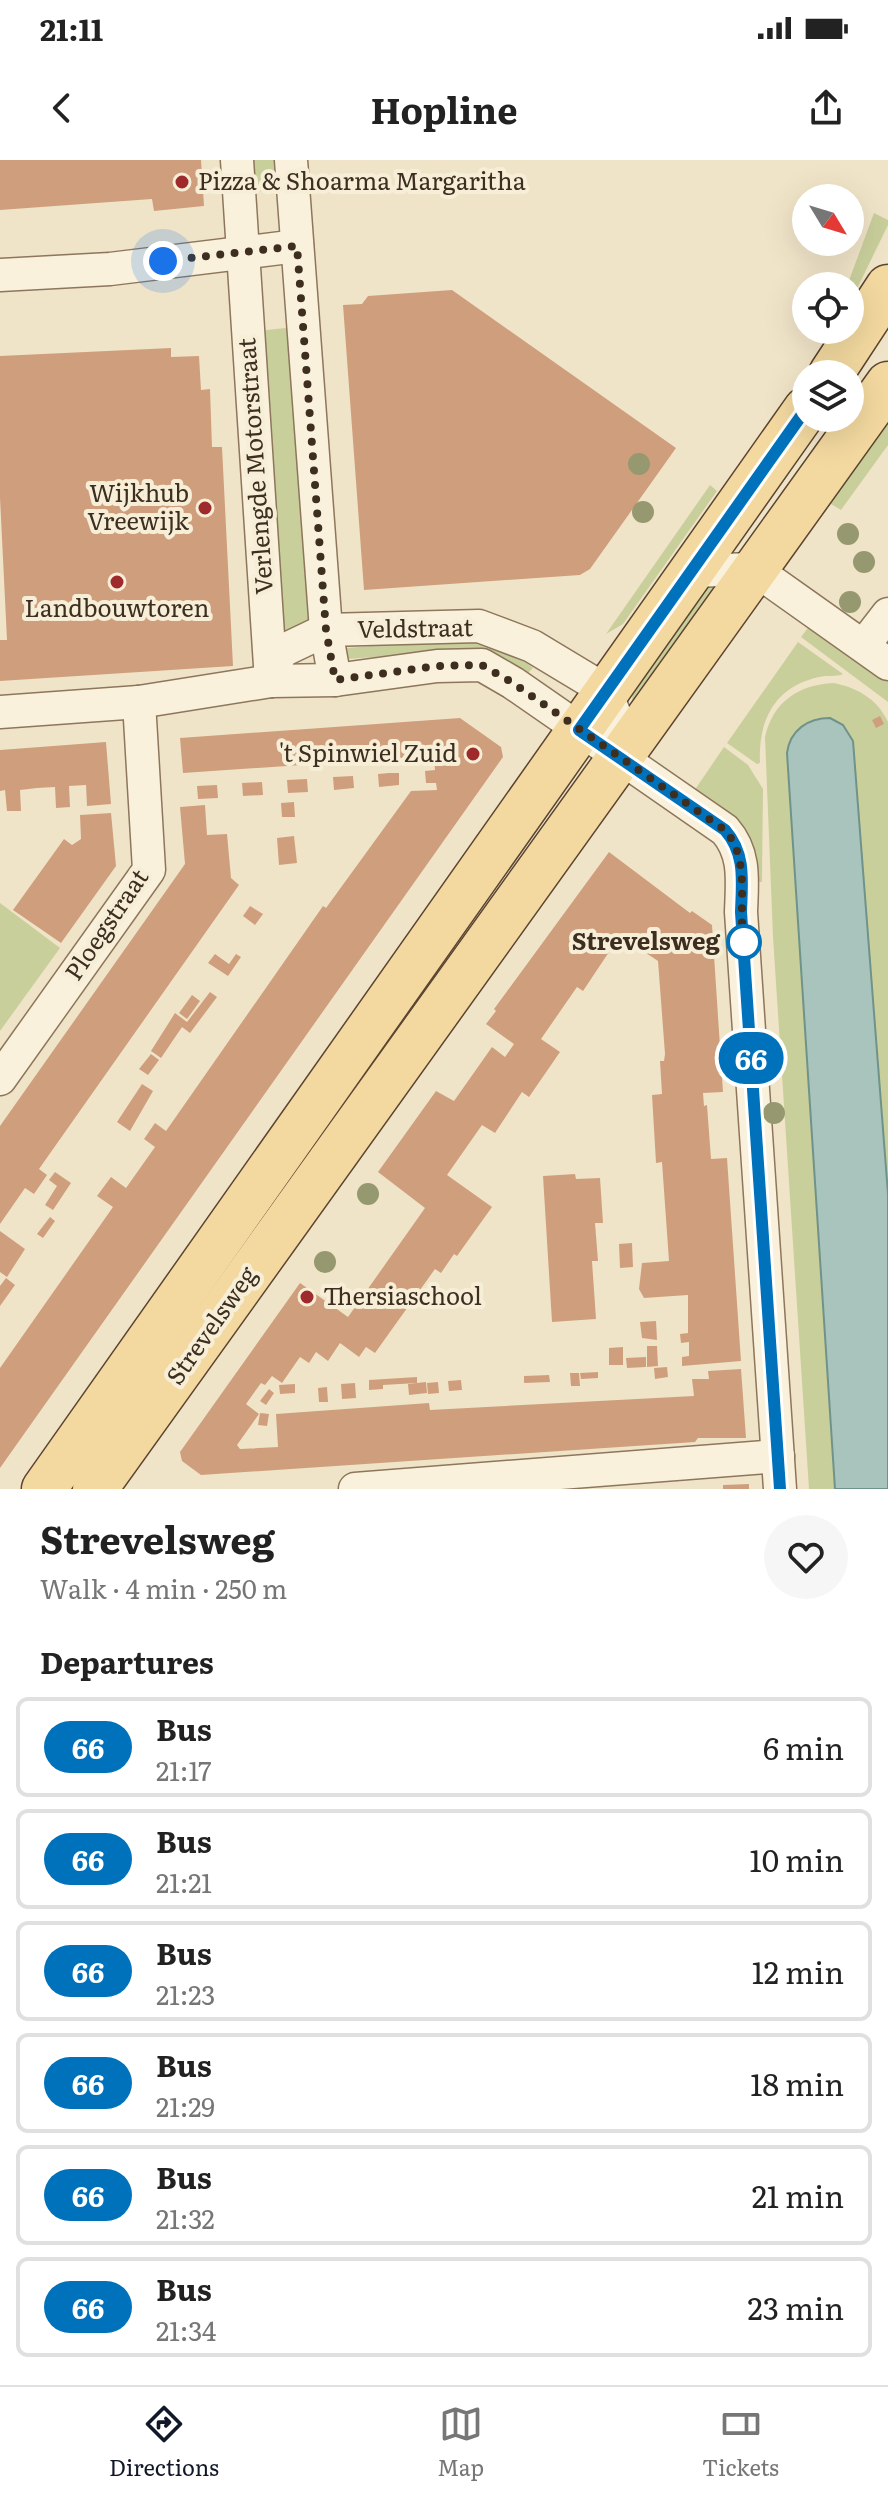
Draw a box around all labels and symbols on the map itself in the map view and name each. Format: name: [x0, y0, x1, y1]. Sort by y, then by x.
place label: Pizza & Shoarma Margaritha: [198, 162, 526, 197]
marker: Pizza & Shoarma Margaritha: [173, 173, 191, 191]
north arrow: [792, 184, 864, 256]
your location: [143, 241, 183, 281]
street label: Verlengde Motorstraat: [227, 336, 280, 596]
place label: Wijkhub Vreewijk: [87, 474, 189, 537]
marker: Wijkhub Vreewijk: [196, 499, 214, 517]
marker: Landbouwtoren: [108, 573, 126, 591]
place label: Landbouwtoren: [25, 589, 210, 624]
street label: Veldstraat: [357, 608, 474, 645]
place label: 't Spinwiel Zuid: [279, 734, 457, 769]
marker: 't Spinwiel Zuid: [464, 745, 482, 763]
street label: Ploegstraat: [55, 861, 155, 986]
place label: Strevelsweg: [572, 922, 720, 957]
marker: Strevelsweg: [727, 925, 761, 959]
line badge: 66: [715, 1032, 787, 1084]
street label: Strevelsweg: [156, 1258, 264, 1391]
place label: Thersiaschool: [323, 1277, 482, 1312]
marker: Thersiaschool: [298, 1288, 316, 1306]

